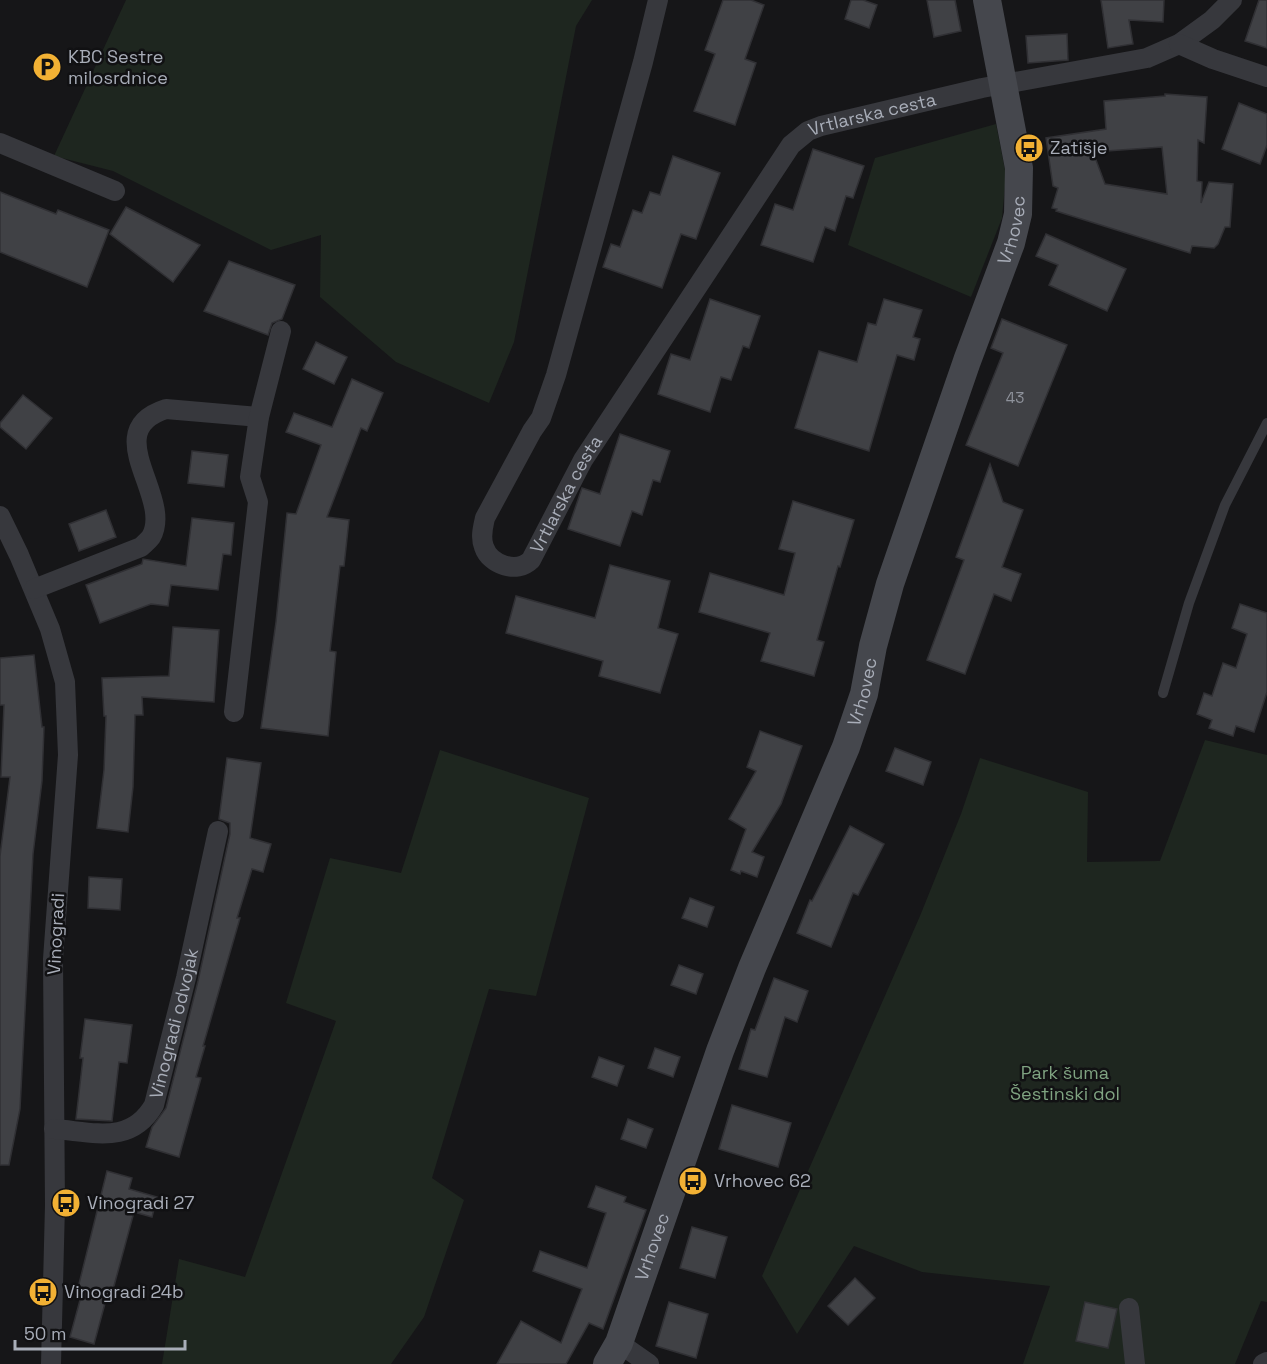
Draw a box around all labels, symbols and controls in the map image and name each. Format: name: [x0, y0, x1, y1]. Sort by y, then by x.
place label: KBC Sestre milosrdnice: [68, 45, 168, 89]
parking icon: KBC Sestre milosrdnice: [31, 51, 63, 83]
street label: Vrtlarska cesta: [805, 87, 938, 141]
bus stop icon: Zatišje: [1013, 132, 1045, 164]
place label: Zatišje: [1050, 136, 1107, 159]
street label: Vrhovec: [992, 196, 1029, 268]
house number: 43: [1006, 388, 1024, 407]
street label: Vrtlarska cesta: [525, 431, 607, 557]
street label: Vrhovec: [842, 655, 882, 729]
street label: Vinogradi: [42, 892, 69, 975]
street label: Vinogradi odvojak: [144, 946, 203, 1101]
park label: Park šuma Šestinski dol: [1010, 1061, 1120, 1105]
bus stop icon: Vrhovec 62: [677, 1165, 709, 1197]
place label: Vrhovec 62: [714, 1169, 811, 1192]
bus stop icon: Vinogradi 27: [50, 1187, 82, 1219]
place label: Vinogradi 27: [87, 1191, 194, 1214]
street label: Vrhovec: [629, 1210, 674, 1284]
bus stop icon: Vinogradi 24b: [27, 1276, 59, 1308]
place label: Vinogradi 24b: [64, 1280, 184, 1303]
scale bar: [15, 1313, 184, 1351]
text: 50 m: [24, 1322, 66, 1345]

